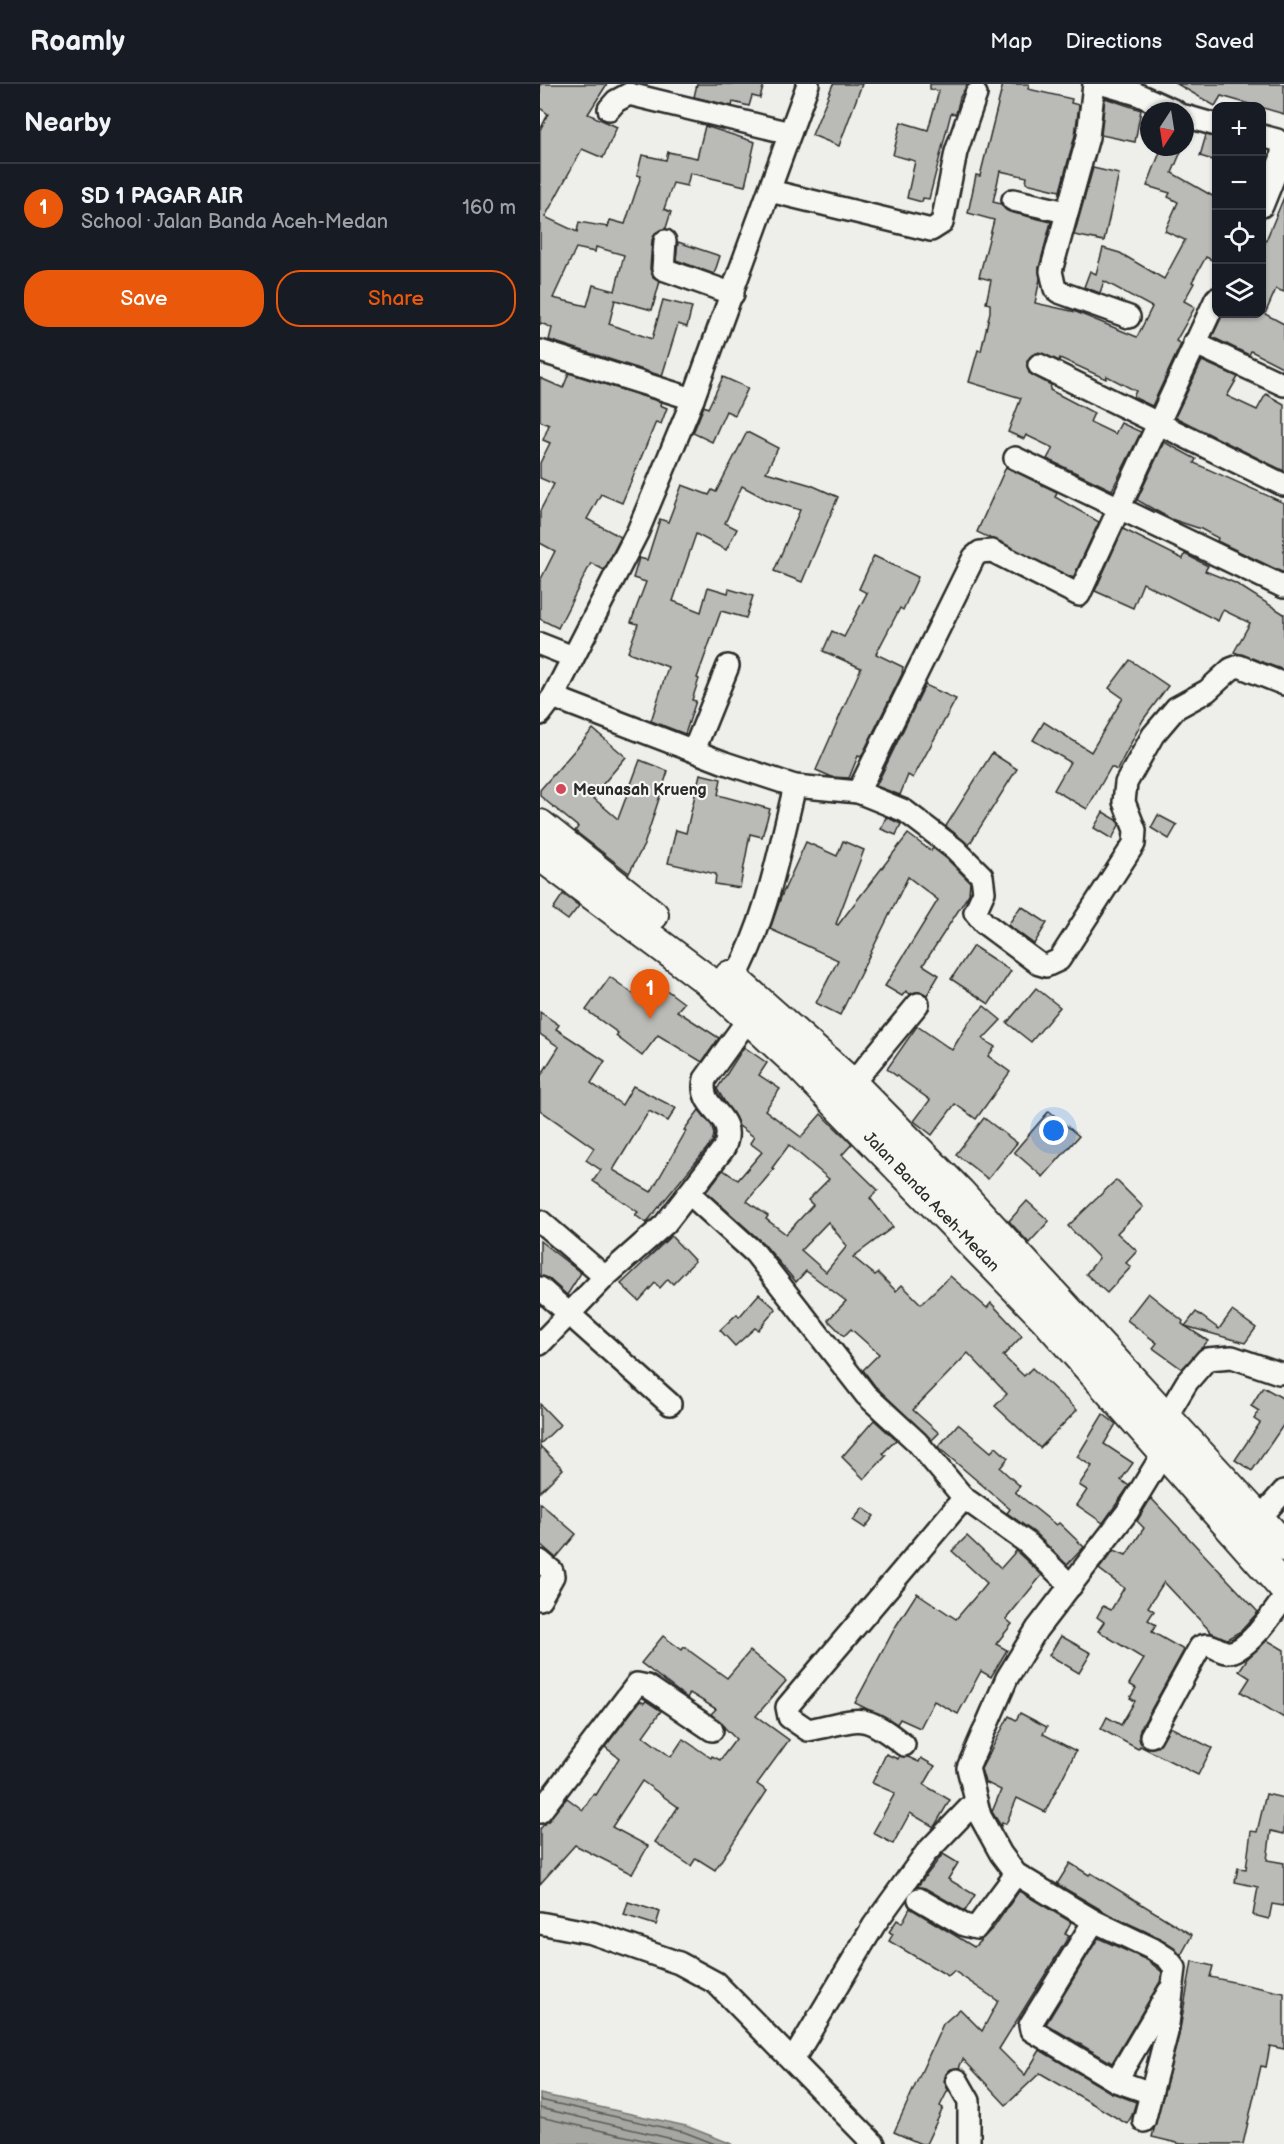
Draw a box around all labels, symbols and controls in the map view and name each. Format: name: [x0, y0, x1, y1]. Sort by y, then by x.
text: Roamly: [30, 25, 125, 58]
text: Map: [990, 29, 1033, 54]
text: Directions: [1066, 29, 1162, 54]
text: Saved: [1195, 29, 1254, 54]
north arrow: [1140, 102, 1194, 156]
map controls: [1212, 102, 1266, 318]
button: +: [1212, 102, 1266, 156]
text: Nearby: [24, 108, 111, 139]
button: −: [1212, 156, 1266, 210]
text: SD 1 PAGAR AIR: [81, 183, 243, 210]
text: 1: [39, 196, 48, 220]
text: 160 m: [462, 196, 516, 220]
text: School · Jalan Banda Aceh-Medan: [81, 210, 388, 234]
button: locate: [1212, 210, 1266, 264]
button: layers: [1212, 264, 1266, 318]
button: Save: [24, 270, 264, 327]
button: Share: [276, 270, 516, 327]
place label: Meunasah Krueng: [573, 781, 707, 800]
marker: Meunasah Krueng: [554, 782, 568, 796]
pin: 1: [630, 970, 670, 1019]
your location: [1039, 1116, 1068, 1145]
street label: Jalan Banda Aceh-Medan: [859, 1128, 1003, 1276]

